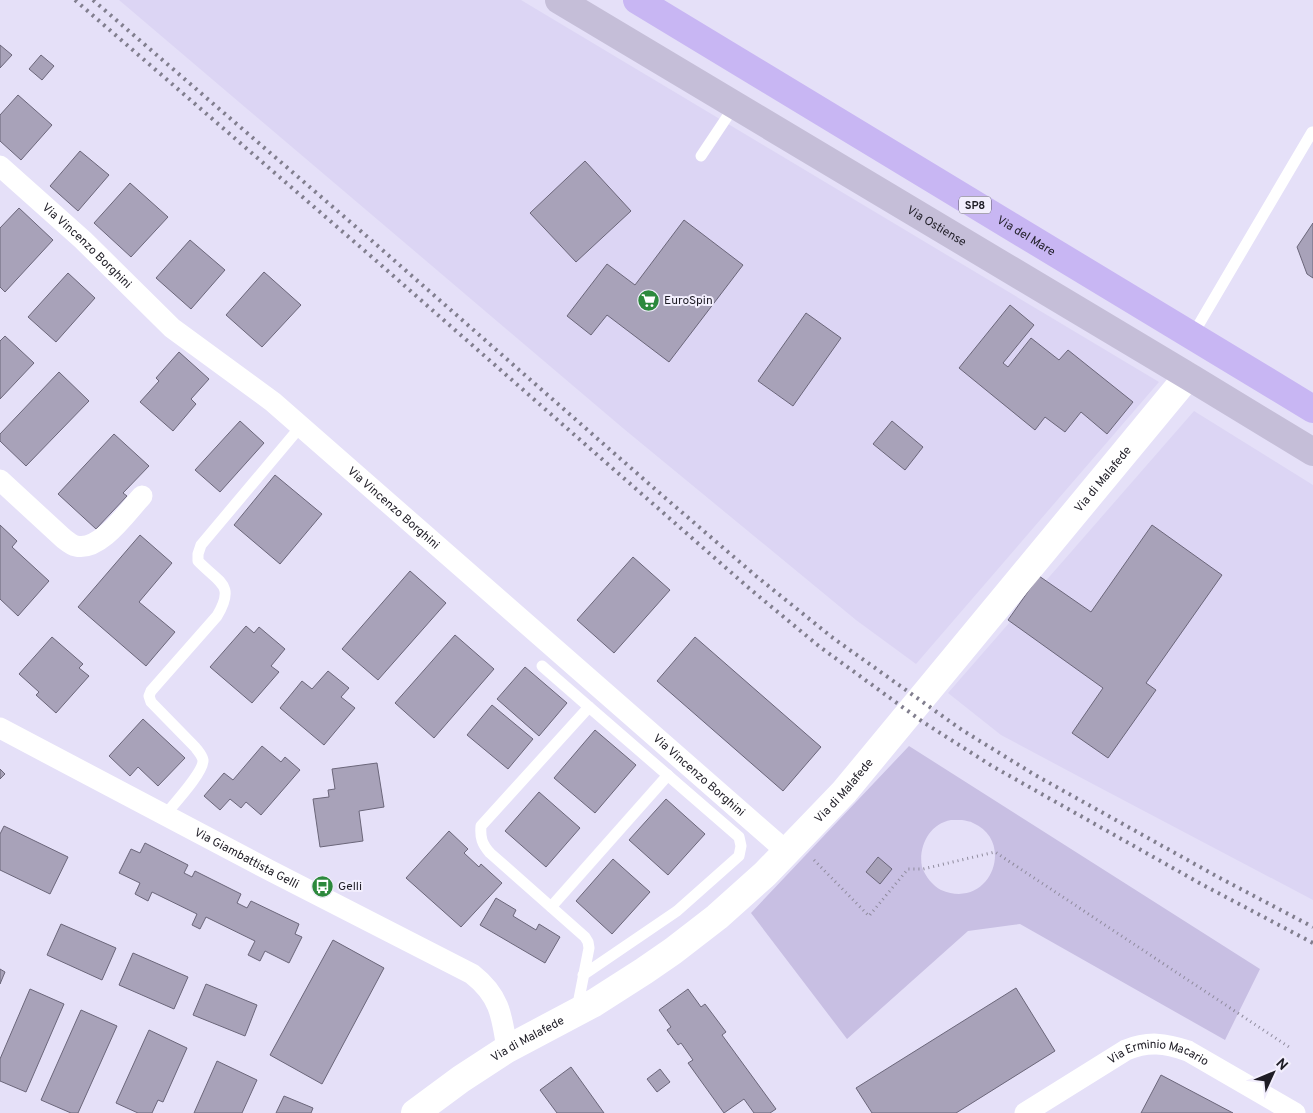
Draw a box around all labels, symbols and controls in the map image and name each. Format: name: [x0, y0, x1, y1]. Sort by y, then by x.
road number: SP8: [959, 196, 991, 214]
street label: Via Vincenzo Borghini: [38, 200, 135, 293]
street label: Via Ostiense: [903, 203, 969, 251]
street label: Via del Mare: [993, 213, 1058, 260]
supermarket icon: EuroSpin: [636, 288, 660, 312]
place label: EuroSpin: [664, 293, 713, 309]
street label: Via di Malafede: [1071, 443, 1136, 516]
street label: Via Vincenzo Borghini: [343, 464, 443, 553]
street label: Via Vincenzo Borghini: [649, 731, 748, 821]
street label: Via di Malafede: [811, 755, 877, 827]
street label: Via Giambattista Gelli: [191, 825, 301, 893]
bus stop icon: Gelli: [310, 874, 334, 898]
place label: Gelli: [338, 879, 362, 895]
street label: Via di Malafede: [488, 1013, 567, 1066]
street label: Via Erminio Macario: [1105, 1037, 1211, 1070]
north arrow: [1248, 1048, 1298, 1098]
text: N: [1272, 1055, 1291, 1075]

